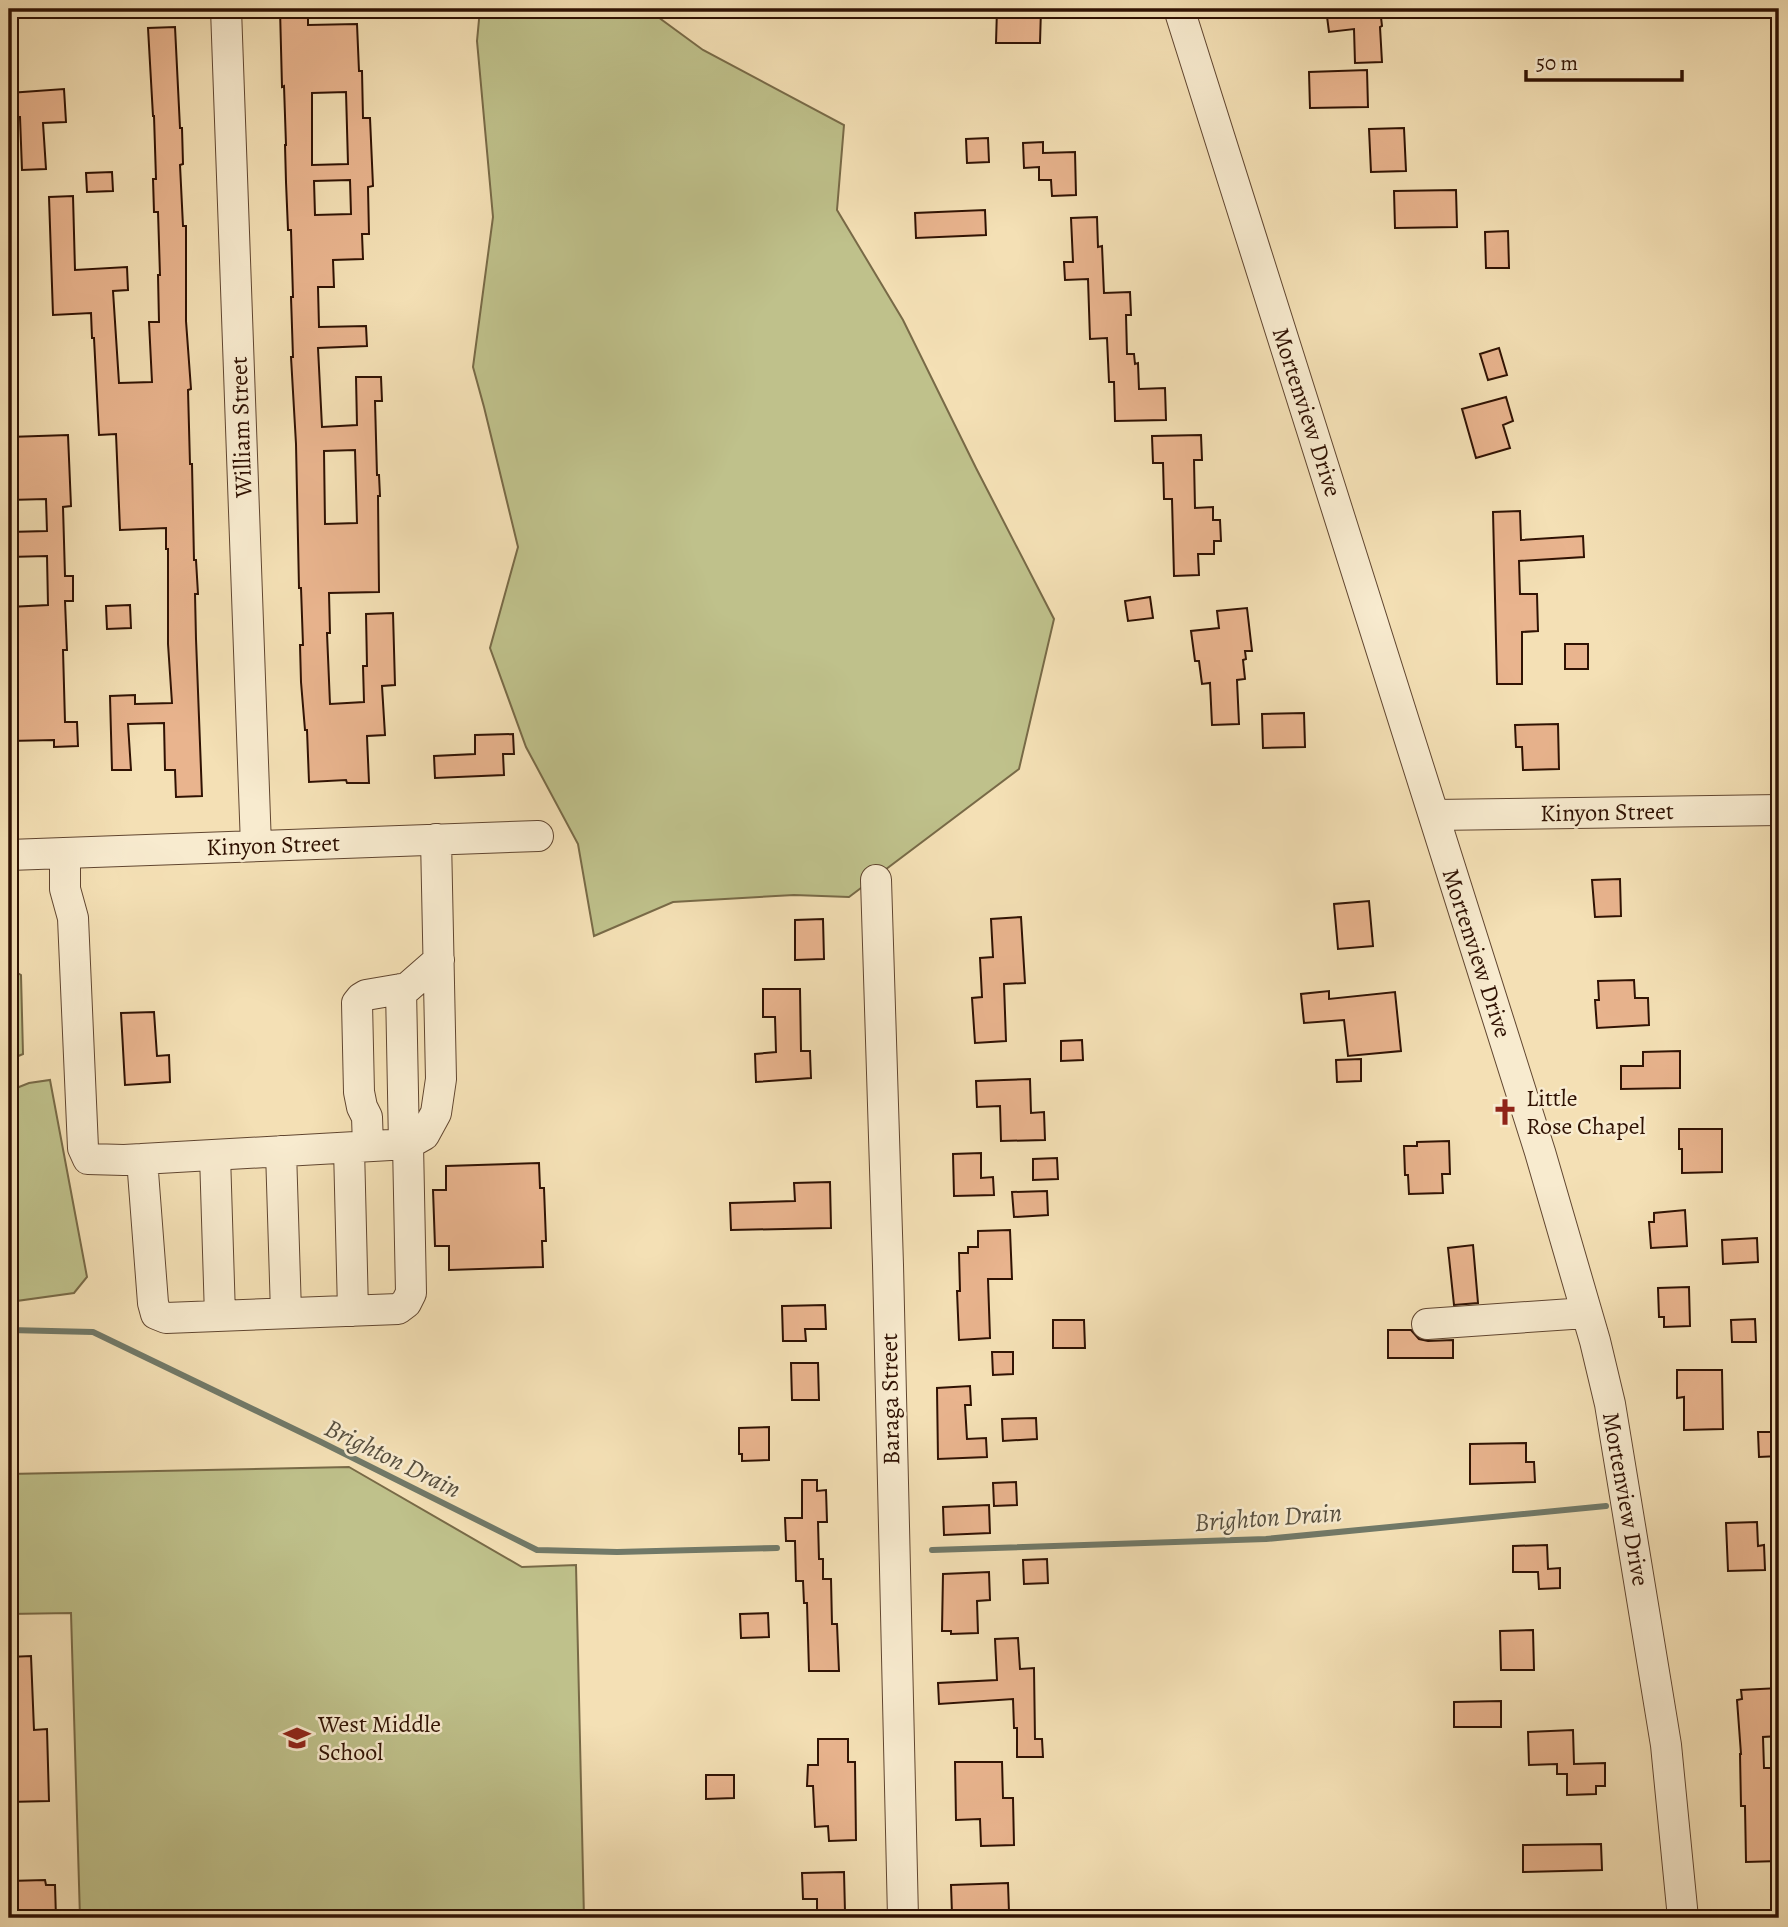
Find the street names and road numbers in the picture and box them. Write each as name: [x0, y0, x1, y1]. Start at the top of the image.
street label: Mortenview Drive: [1265, 323, 1349, 501]
street label: William Street: [223, 356, 259, 499]
street label: Kinyon Street: [1540, 795, 1674, 829]
street label: Kinyon Street: [206, 827, 340, 863]
street label: Mortenview Drive: [1435, 864, 1519, 1042]
street label: Baraga Street: [873, 1332, 907, 1465]
street label: Mortenview Drive: [1595, 1409, 1657, 1589]

